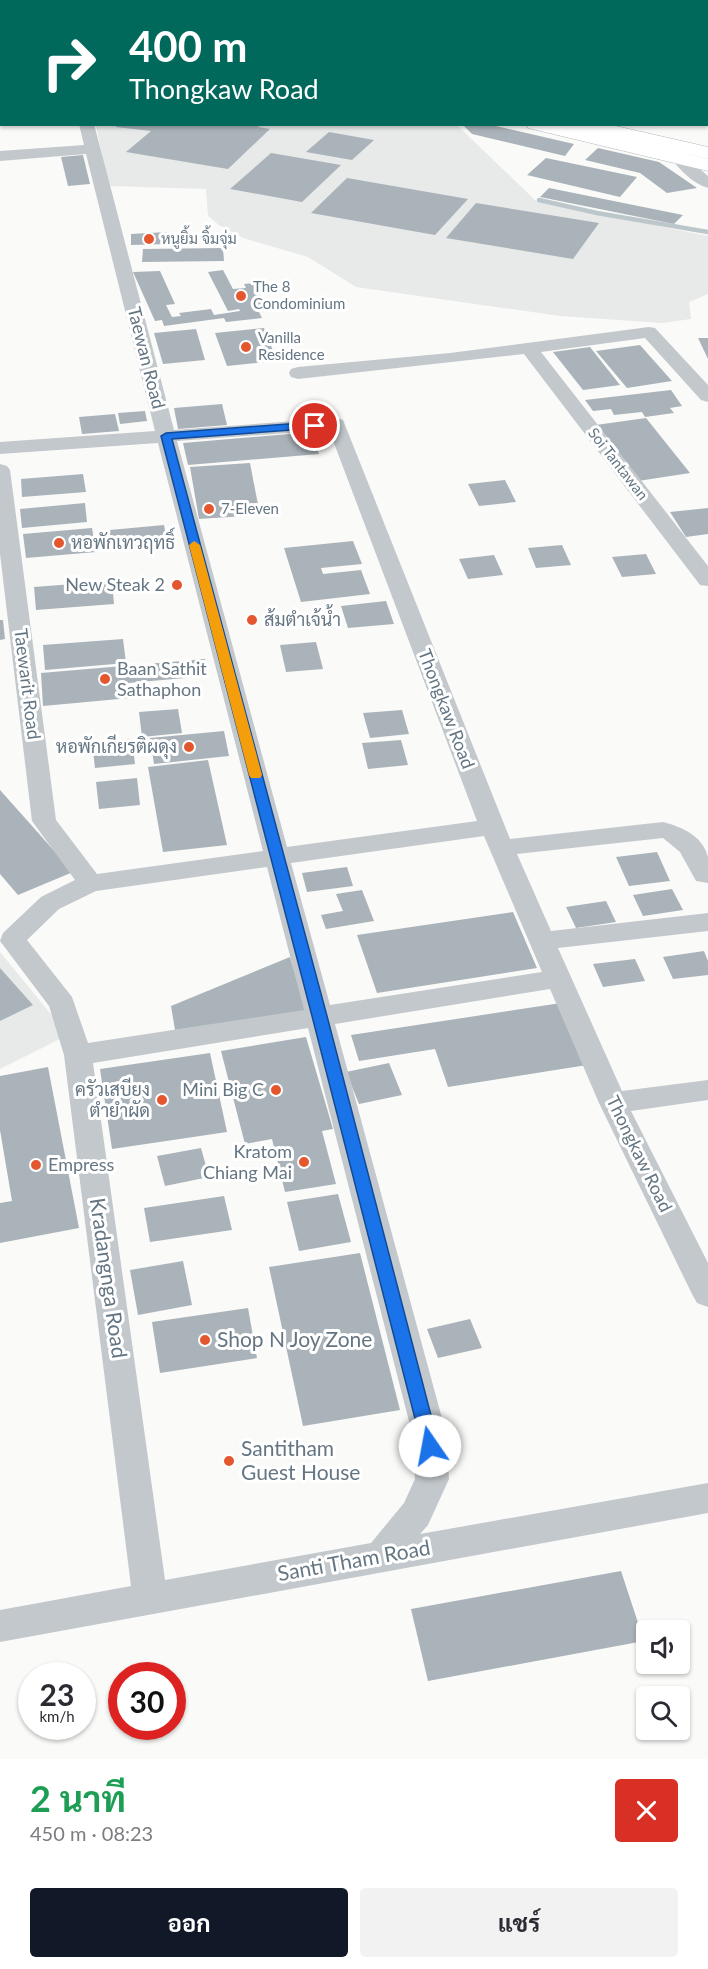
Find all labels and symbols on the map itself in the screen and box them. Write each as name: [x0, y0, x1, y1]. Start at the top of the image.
place label: หนูยิ้ม จิ้มจุ่ม: [161, 225, 237, 250]
marker: หนูยิ้ม จิ้มจุ่ม: [142, 232, 156, 246]
place label: The 8 Condominium: [253, 277, 345, 312]
marker: The 8 Condominium: [234, 289, 248, 303]
street label: Taewan Road: [124, 304, 170, 411]
place label: Vanilla Residence: [258, 328, 325, 363]
marker: Vanilla Residence: [239, 340, 253, 354]
pin: [289, 400, 340, 451]
street label: Soi Tantawan: [585, 424, 653, 503]
place label: 7-Eleven: [221, 499, 279, 517]
marker: 7-Eleven: [202, 502, 216, 516]
place label: หอพักเทวฤทธิ์: [71, 527, 175, 554]
marker: หอพักเทวฤทธิ์: [52, 536, 66, 550]
place label: New Steak 2: [65, 573, 165, 595]
marker: New Steak 2: [170, 578, 184, 592]
place label: ส้มตำเจ้น้ำ: [264, 604, 341, 630]
marker: ส้มตำเจ้น้ำ: [245, 613, 259, 627]
street label: Taewarit Road: [10, 627, 46, 741]
street label: Thongkaw Road: [414, 646, 480, 772]
place label: Baan Sathit Sathaphon: [117, 657, 207, 700]
marker: Baan Sathit Sathaphon: [98, 672, 112, 686]
place label: หอพักเกียรติผดุง: [56, 734, 177, 759]
marker: หอพักเกียรติผดุง: [182, 740, 196, 754]
place label: ครัวเสบียง ตำยำผัด: [75, 1077, 150, 1121]
place label: Mini Big C: [182, 1078, 264, 1100]
marker: Mini Big C: [269, 1083, 283, 1097]
street label: Thongkaw Road: [602, 1092, 678, 1215]
marker: ครัวเสบียง ตำยำผัด: [155, 1093, 169, 1107]
place label: Kratom Chiang Mai: [203, 1140, 292, 1183]
place label: Empress: [48, 1153, 115, 1175]
marker: Kratom Chiang Mai: [297, 1155, 311, 1169]
marker: Empress: [29, 1158, 43, 1172]
street label: Kradangnga Road: [86, 1196, 133, 1360]
place label: Shop N Joy Zone: [217, 1326, 372, 1351]
marker: Shop N Joy Zone: [198, 1333, 212, 1347]
position arrow: [398, 1414, 462, 1478]
place label: Santitham Guest House: [241, 1435, 360, 1484]
marker: Santitham Guest House: [222, 1454, 236, 1468]
street label: Santi Tham Road: [275, 1534, 432, 1585]
speed limit sign: 30: [108, 1662, 186, 1740]

